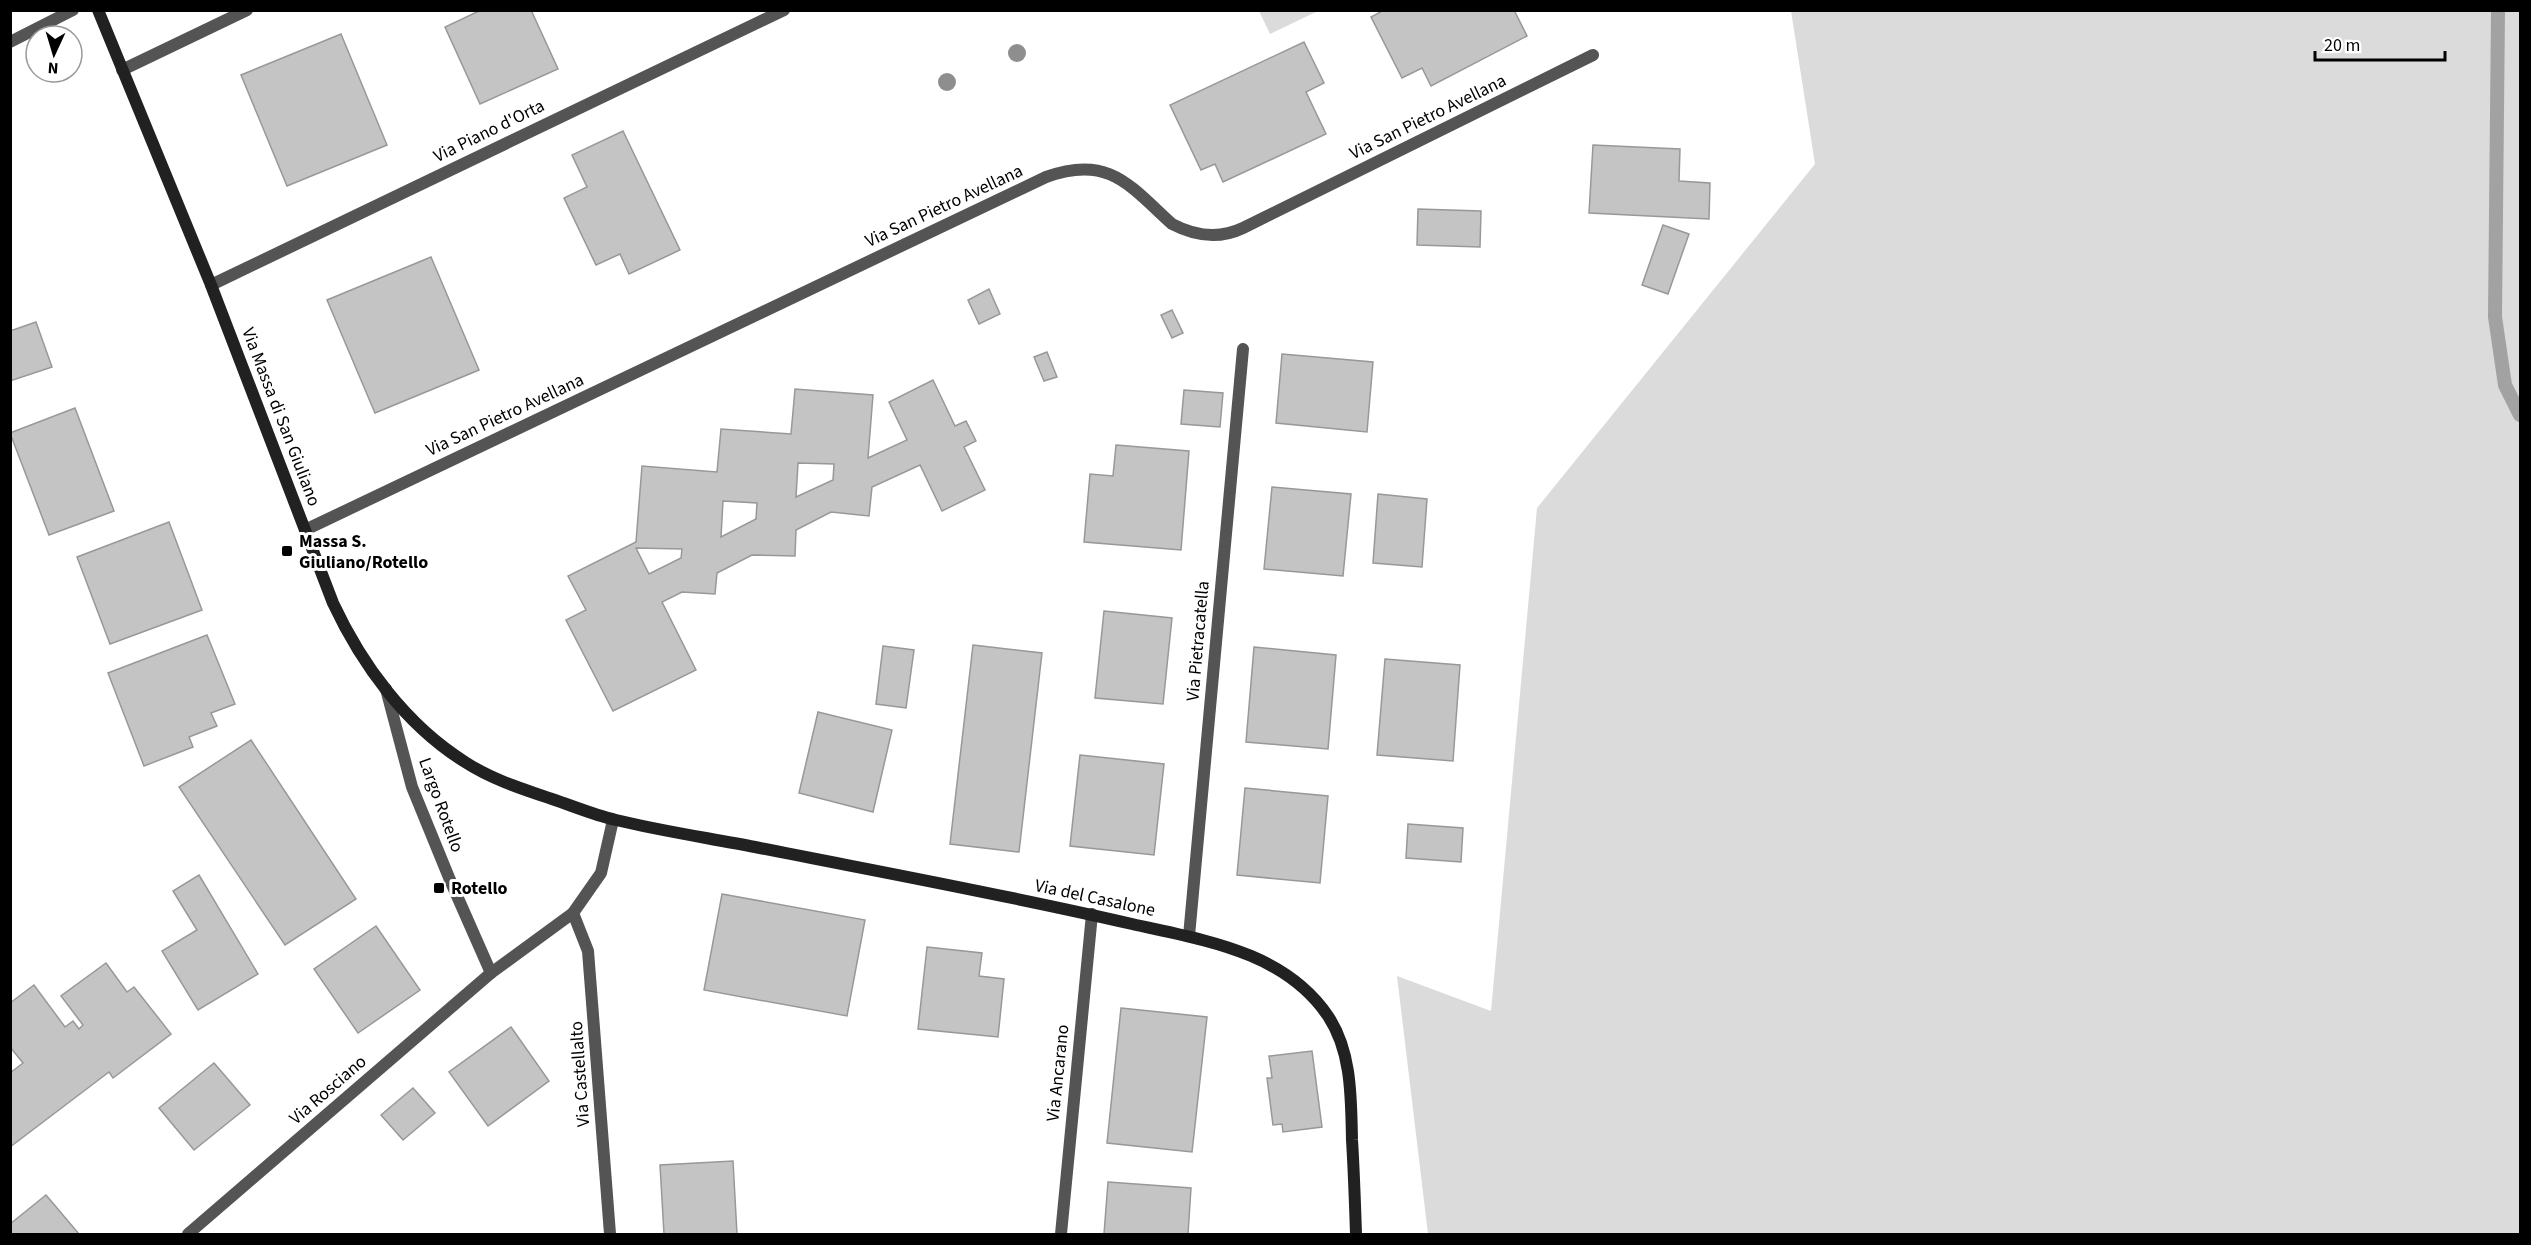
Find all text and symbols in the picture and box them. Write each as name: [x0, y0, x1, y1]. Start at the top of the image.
north arrow: [24, 24, 84, 84]
scale bar: [2315, 24, 2446, 62]
text: 20 m: [2324, 33, 2360, 58]
text: N: [47, 57, 59, 79]
street label: Via San Pietro Avellana: [1345, 68, 1511, 166]
street label: Via Piano d'Orta: [429, 93, 549, 169]
street label: Via San Pietro Avellana: [861, 158, 1027, 254]
street label: Via Massa di San Giuliano: [235, 324, 327, 510]
street label: Via San Pietro Avellana: [422, 367, 588, 463]
place label: Massa S. Giuliano/Rotello: [299, 529, 428, 575]
marker: Massa S. Giuliano/Rotello: [280, 544, 294, 558]
street label: Via Pietracatella: [1180, 580, 1216, 702]
street label: Largo Rotello: [412, 754, 470, 856]
street label: Via del Casalone: [1032, 873, 1158, 923]
place label: Rotello: [451, 876, 508, 901]
marker: Rotello: [432, 881, 446, 895]
street label: Via Castellalto: [564, 1020, 596, 1128]
street label: Via Ancarano: [1040, 1023, 1076, 1123]
street label: Via Rosciano: [284, 1049, 372, 1131]

